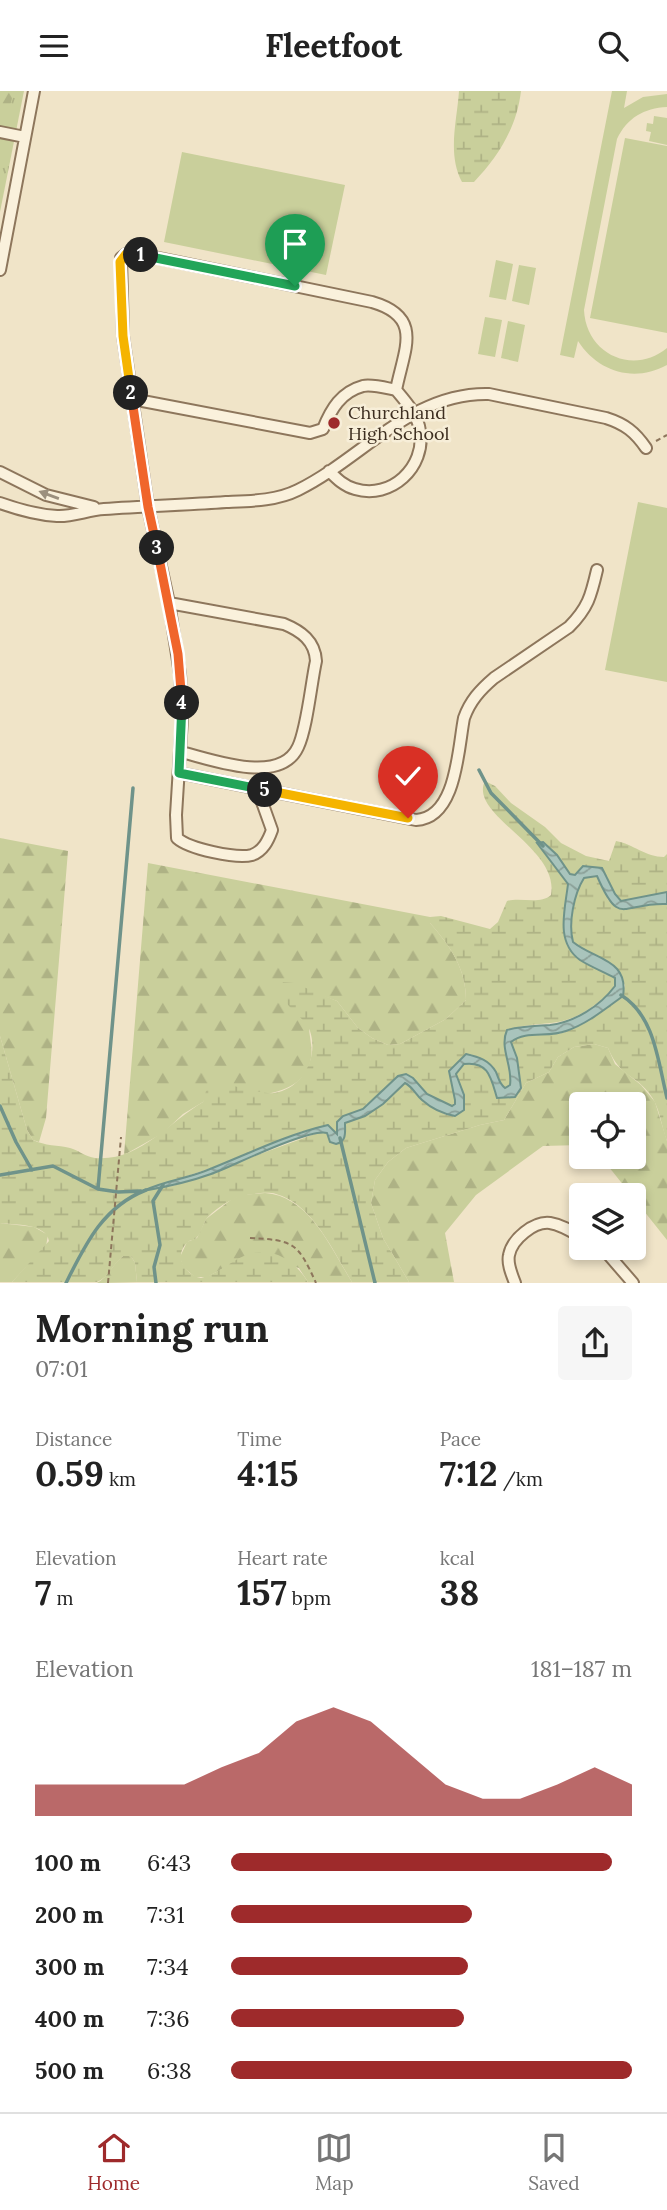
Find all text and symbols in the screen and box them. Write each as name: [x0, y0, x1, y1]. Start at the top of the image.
text: Fleetfoot: [265, 25, 402, 66]
icon: menu: [35, 27, 73, 65]
icon: search: [594, 27, 632, 65]
pin: [265, 214, 325, 286]
icon: arrive: [276, 225, 314, 263]
pin: 1: [124, 237, 158, 273]
text: 1: [137, 242, 144, 266]
pin: 2: [114, 375, 148, 411]
text: 2: [125, 380, 136, 404]
place label: Churchland High School: [348, 401, 449, 445]
marker: Churchland High School: [326, 415, 342, 431]
one-way arrow: [38, 489, 59, 500]
pin: 3: [140, 531, 174, 566]
text: 3: [151, 535, 162, 559]
pin: 4: [164, 685, 200, 721]
text: 4: [176, 690, 187, 714]
pin: [378, 746, 438, 818]
icon: check: [389, 757, 427, 795]
pin: 5: [247, 773, 282, 807]
text: 5: [259, 777, 270, 801]
map controls: [569, 1092, 646, 1260]
button: locate: [569, 1092, 646, 1169]
button: layers: [569, 1183, 646, 1260]
text: Morning run: [35, 1304, 269, 1352]
button: share: [558, 1306, 632, 1380]
text: 07:01: [35, 1354, 88, 1383]
text: Distance: [35, 1427, 112, 1451]
text: Time: [237, 1427, 282, 1451]
text: Pace: [440, 1427, 481, 1451]
text: 0.59: [35, 1451, 104, 1496]
text: 4:15: [237, 1451, 298, 1496]
text: 7:12: [440, 1451, 498, 1496]
text: km: [104, 1467, 136, 1491]
text: /km: [498, 1467, 543, 1491]
text: Elevation: [35, 1546, 117, 1570]
text: Heart rate: [237, 1546, 328, 1570]
text: kcal: [440, 1546, 475, 1570]
text: 7: [35, 1570, 51, 1615]
text: 157: [237, 1570, 287, 1615]
text: 38: [440, 1570, 479, 1615]
text: m: [51, 1586, 73, 1610]
text: bpm: [287, 1586, 331, 1610]
text: Elevation: [35, 1654, 134, 1683]
text: 181–187 m: [531, 1654, 632, 1683]
text: 100 m: [35, 1848, 101, 1877]
text: 6:43: [147, 1848, 191, 1877]
text: 200 m: [35, 1900, 104, 1929]
text: 7:31: [147, 1900, 185, 1929]
text: 300 m: [35, 1952, 104, 1981]
text: 7:34: [147, 1952, 189, 1981]
text: 400 m: [35, 2004, 104, 2033]
text: 7:36: [147, 2004, 189, 2033]
text: 500 m: [35, 2056, 104, 2085]
text: 6:38: [147, 2056, 192, 2085]
tab: Home: [87, 2129, 140, 2195]
tab: Map: [315, 2129, 353, 2195]
tab: Saved: [528, 2129, 580, 2195]

